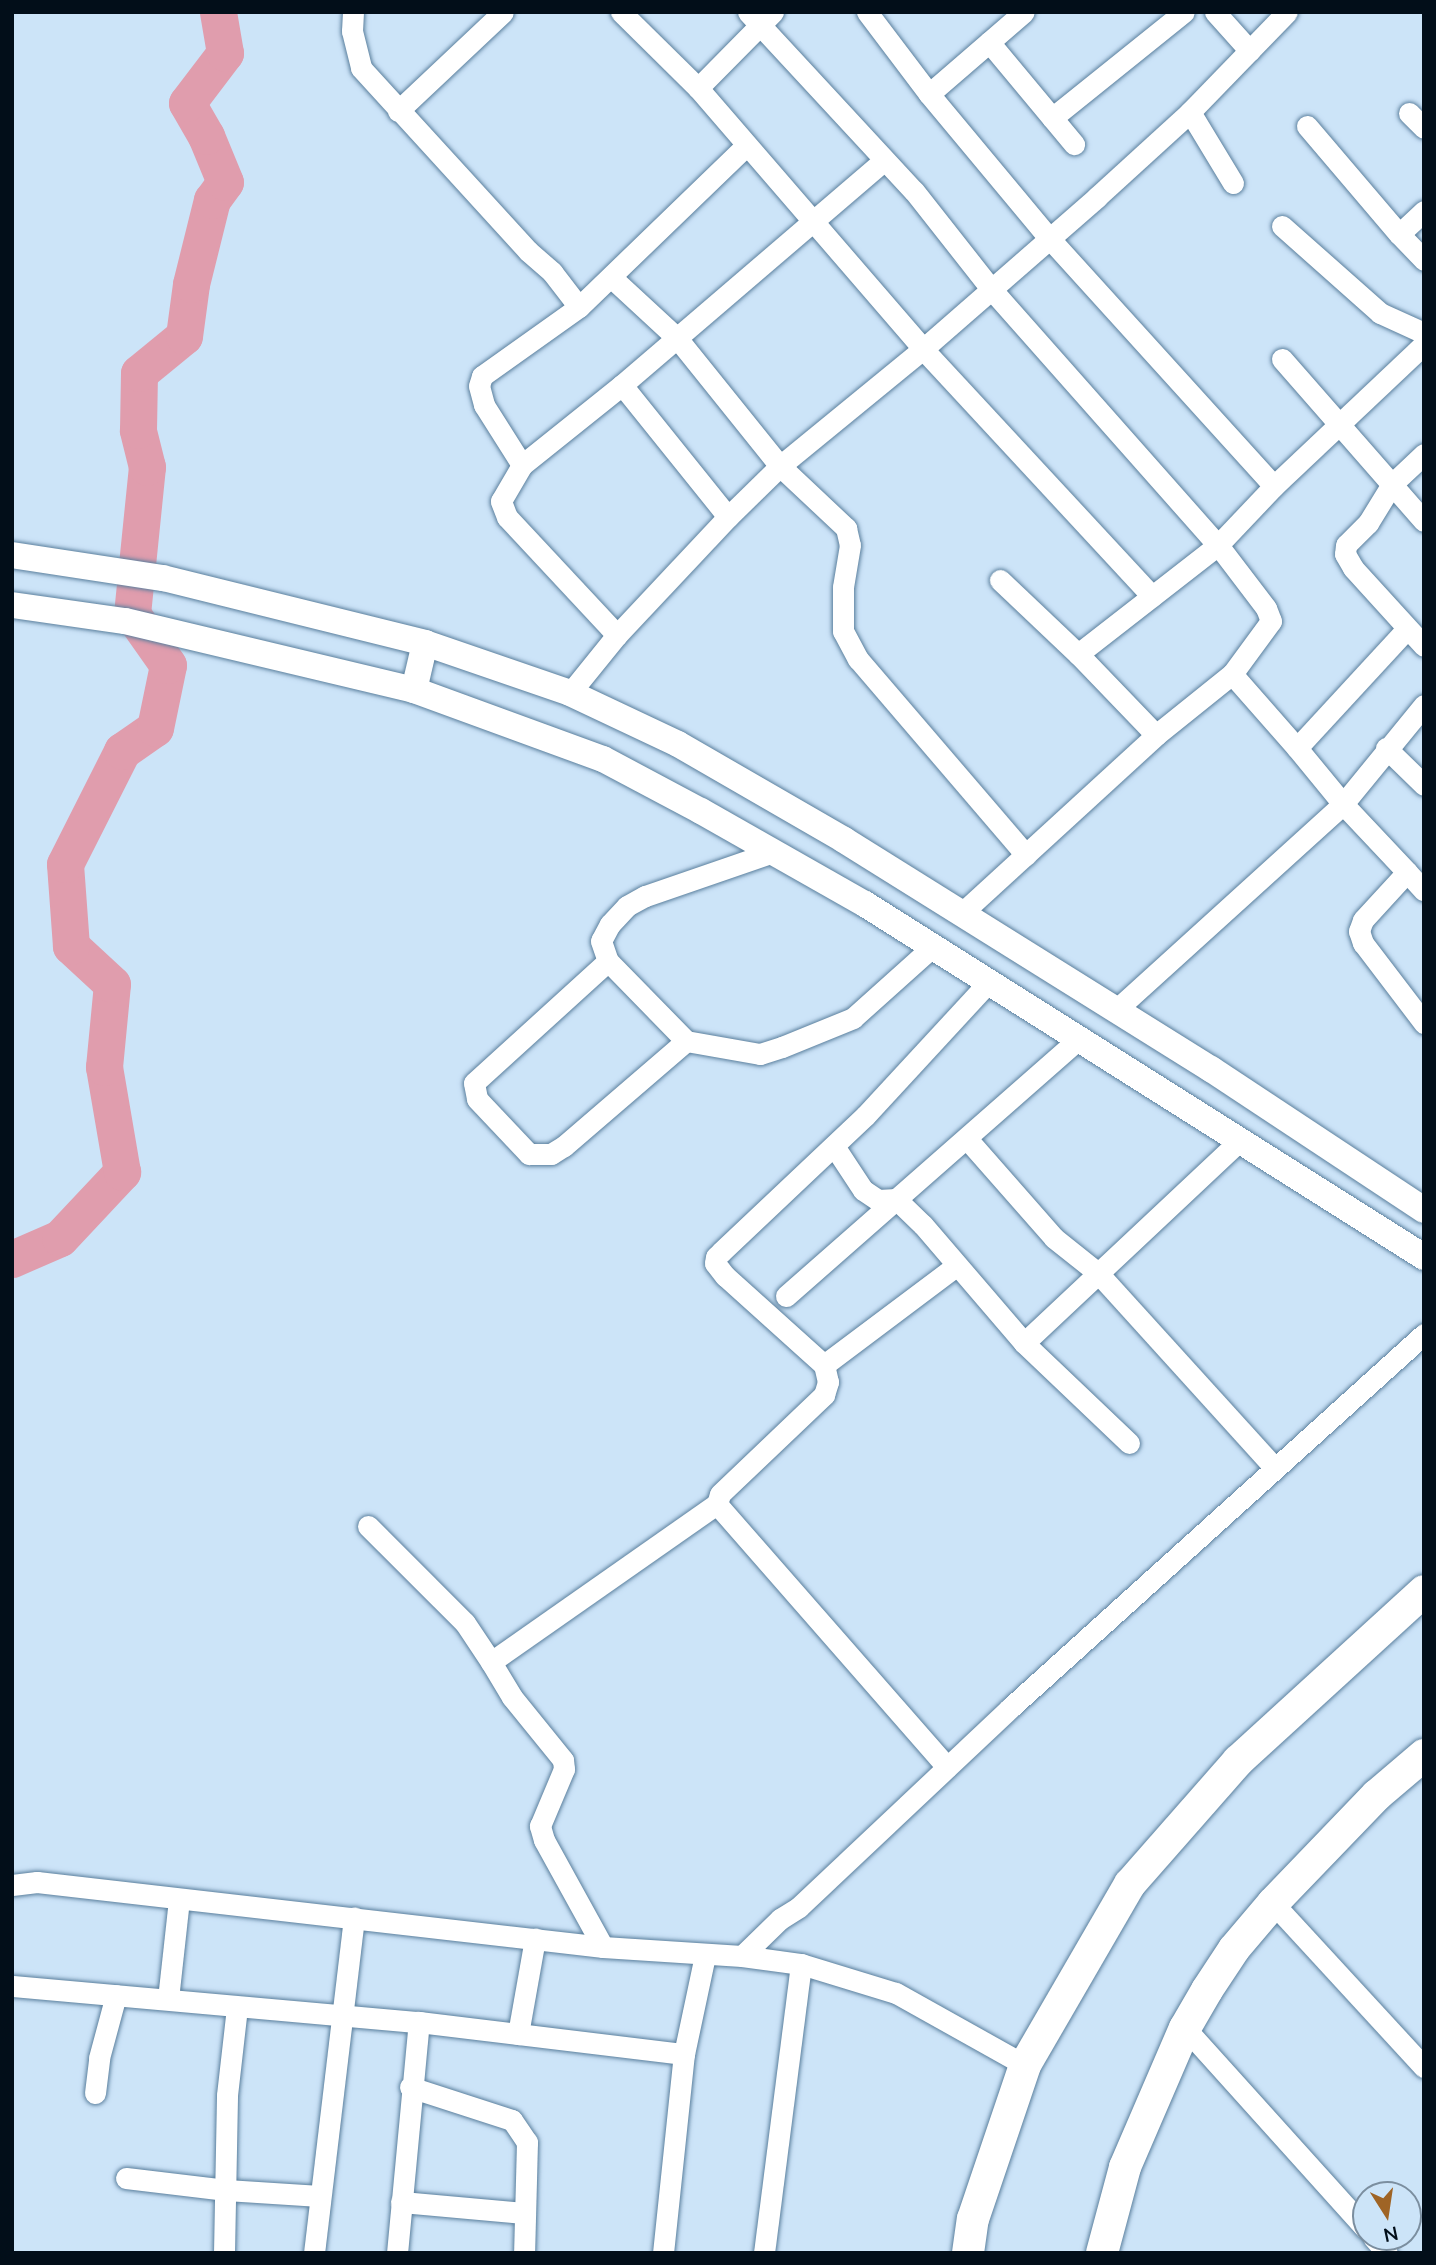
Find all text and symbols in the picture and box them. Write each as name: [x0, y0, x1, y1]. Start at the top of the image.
north arrow: [1352, 2181, 1422, 2251]
text: N: [1381, 2221, 1400, 2248]

